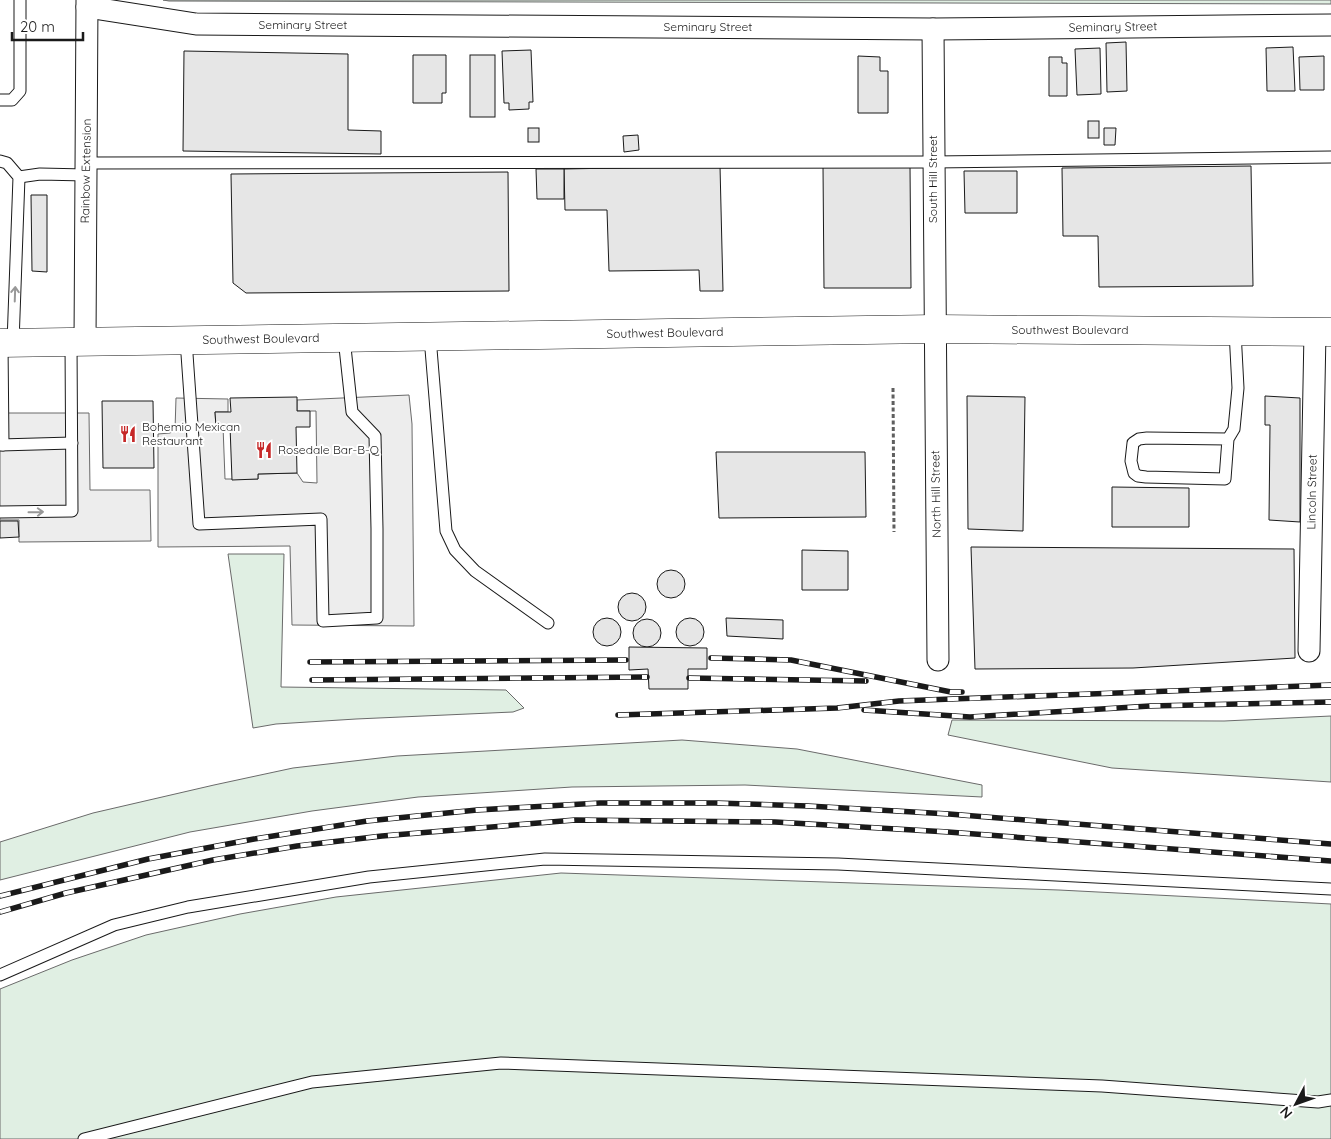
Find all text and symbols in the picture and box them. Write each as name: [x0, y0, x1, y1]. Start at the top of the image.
scale bar: [12, 10, 84, 42]
text: 20 m: [20, 17, 55, 36]
street label: Seminary Street: [259, 17, 347, 32]
street label: Seminary Street: [1068, 18, 1157, 35]
street label: Seminary Street: [664, 19, 752, 34]
street label: Rainbow Extension: [77, 118, 94, 224]
street label: South Hill Street: [925, 135, 940, 223]
one-way arrow: [10, 286, 20, 302]
street label: Southwest Boulevard: [1012, 322, 1128, 337]
street label: Southwest Boulevard: [606, 324, 724, 341]
street label: Southwest Boulevard: [202, 330, 320, 347]
place label: Bohemio Mexican Restaurant: [142, 419, 240, 448]
restaurant icon: Bohemio Mexican Restaurant: [118, 424, 138, 444]
restaurant icon: Rosedale Bar-B-Q: [254, 440, 274, 460]
place label: Rosedale Bar-B-Q: [278, 442, 380, 457]
street label: North Hill Street: [927, 450, 944, 538]
street label: Lincoln Street: [1303, 454, 1320, 530]
one-way arrow: [28, 507, 44, 517]
north arrow: [1271, 1079, 1321, 1129]
text: N: [1276, 1103, 1296, 1122]

